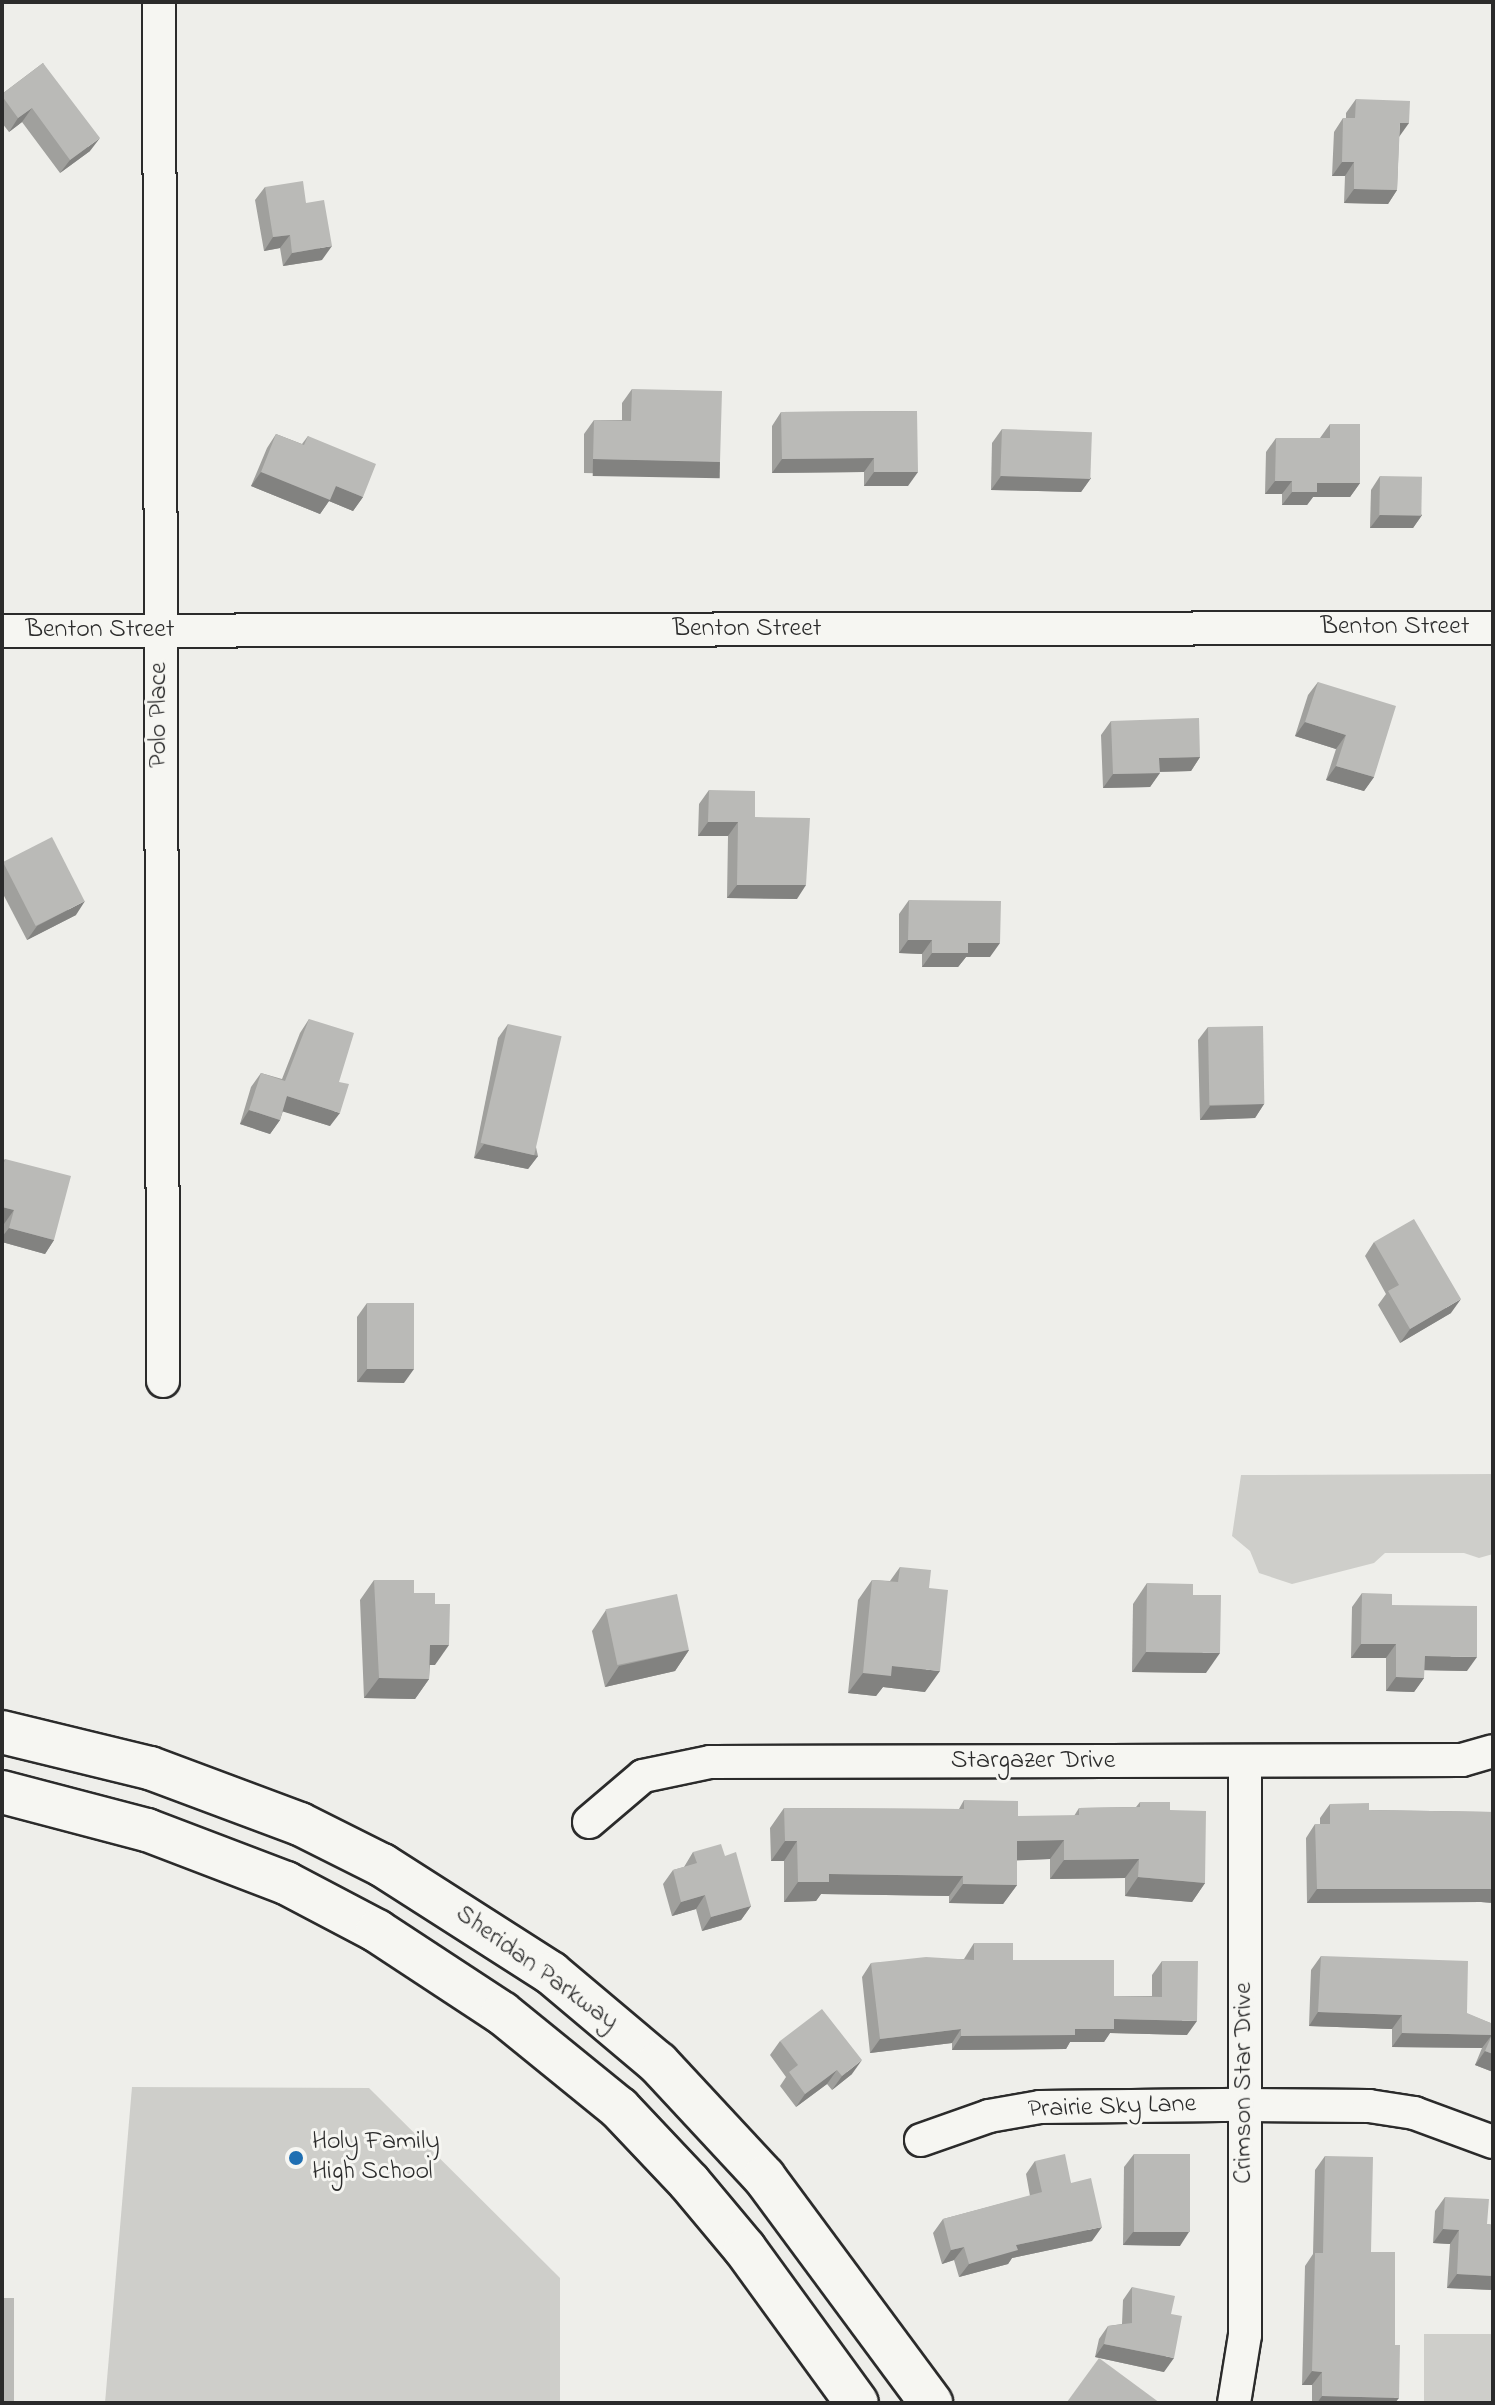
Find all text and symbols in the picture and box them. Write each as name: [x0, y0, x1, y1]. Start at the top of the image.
street label: Benton Street: [1320, 612, 1470, 644]
street label: Benton Street: [672, 614, 822, 646]
street label: Benton Street: [25, 615, 175, 647]
street label: Polo Place: [144, 662, 176, 768]
street label: Stargazer Drive: [951, 1746, 1115, 1778]
street label: Sheridan Parkway: [448, 1899, 624, 2039]
street label: Crimson Star Drive: [1229, 1982, 1261, 2184]
street label: Prairie Sky Lane: [1027, 2089, 1197, 2127]
place label: Holy Family High School: [312, 2127, 440, 2188]
marker: Holy Family High School: [287, 2149, 305, 2167]

